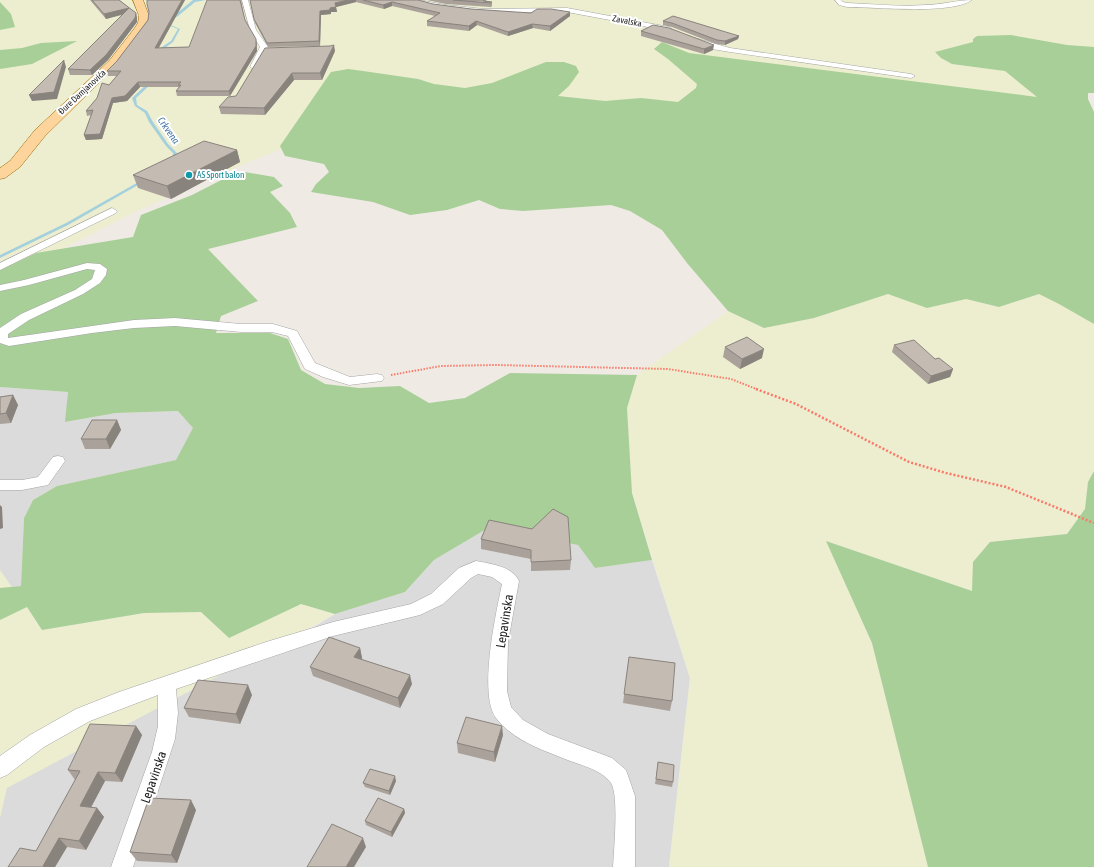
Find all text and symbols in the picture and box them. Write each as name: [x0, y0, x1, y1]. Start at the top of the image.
street label: Zavalska: [611, 13, 643, 29]
street label: Đure Damjanovića: [56, 67, 108, 117]
water label: Crkvena: [156, 115, 182, 146]
marker: AS Sport balon: [184, 170, 194, 180]
place label: AS Sport balon: [197, 170, 244, 180]
street label: Lepavinska: [493, 593, 516, 649]
street label: Lepavinska: [138, 749, 169, 805]

